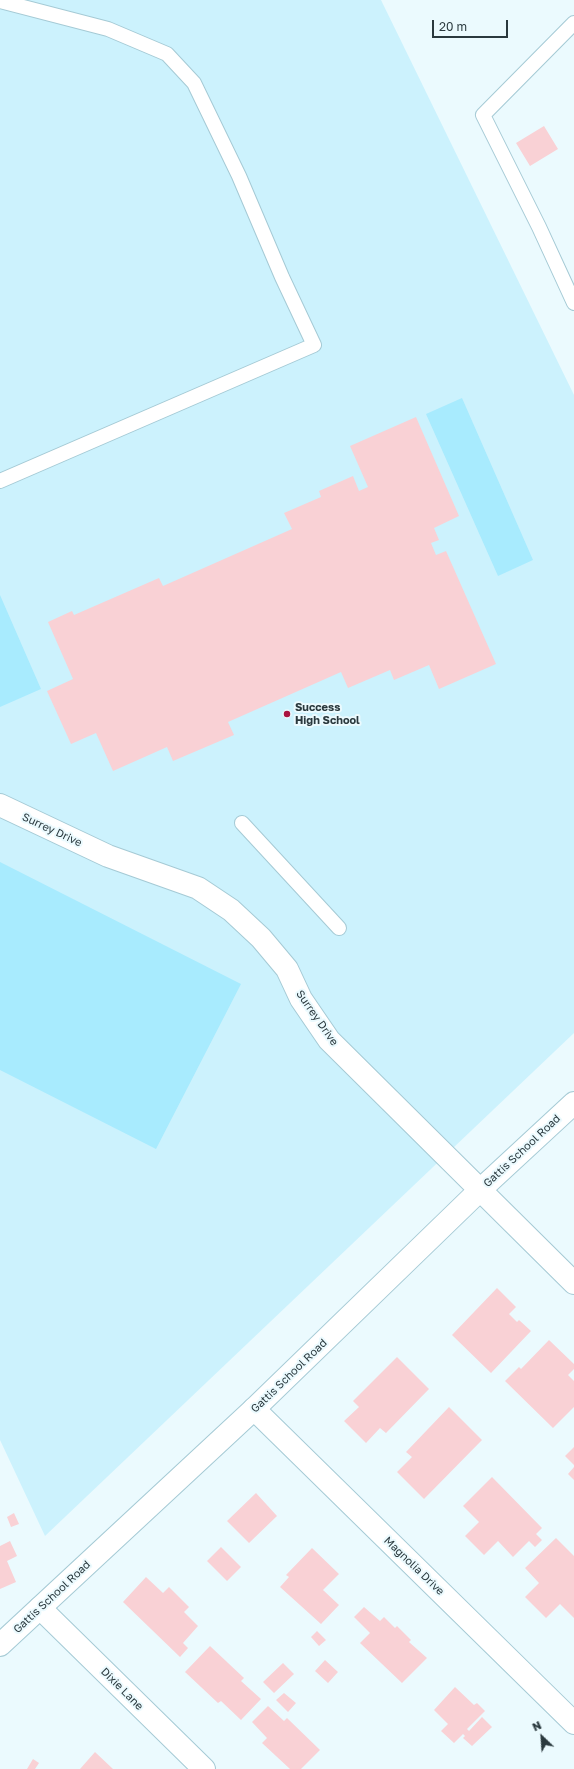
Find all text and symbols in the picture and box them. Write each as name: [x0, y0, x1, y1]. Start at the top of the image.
scale bar: [434, 12, 510, 38]
text: 20 m: [439, 19, 467, 34]
place label: Success High School: [295, 701, 360, 727]
marker: Success High School: [282, 709, 292, 719]
street label: Surrey Drive: [20, 810, 84, 850]
street label: Surrey Drive: [293, 988, 341, 1048]
street label: Gattis School Road: [481, 1112, 563, 1190]
street label: Gattis School Road: [248, 1336, 330, 1416]
street label: Magnolia Drive: [381, 1534, 447, 1598]
street label: Gattis School Road: [11, 1558, 93, 1636]
street label: Dixie Lane: [98, 1665, 146, 1713]
north arrow: [522, 1717, 562, 1757]
text: N: [530, 1718, 543, 1733]

